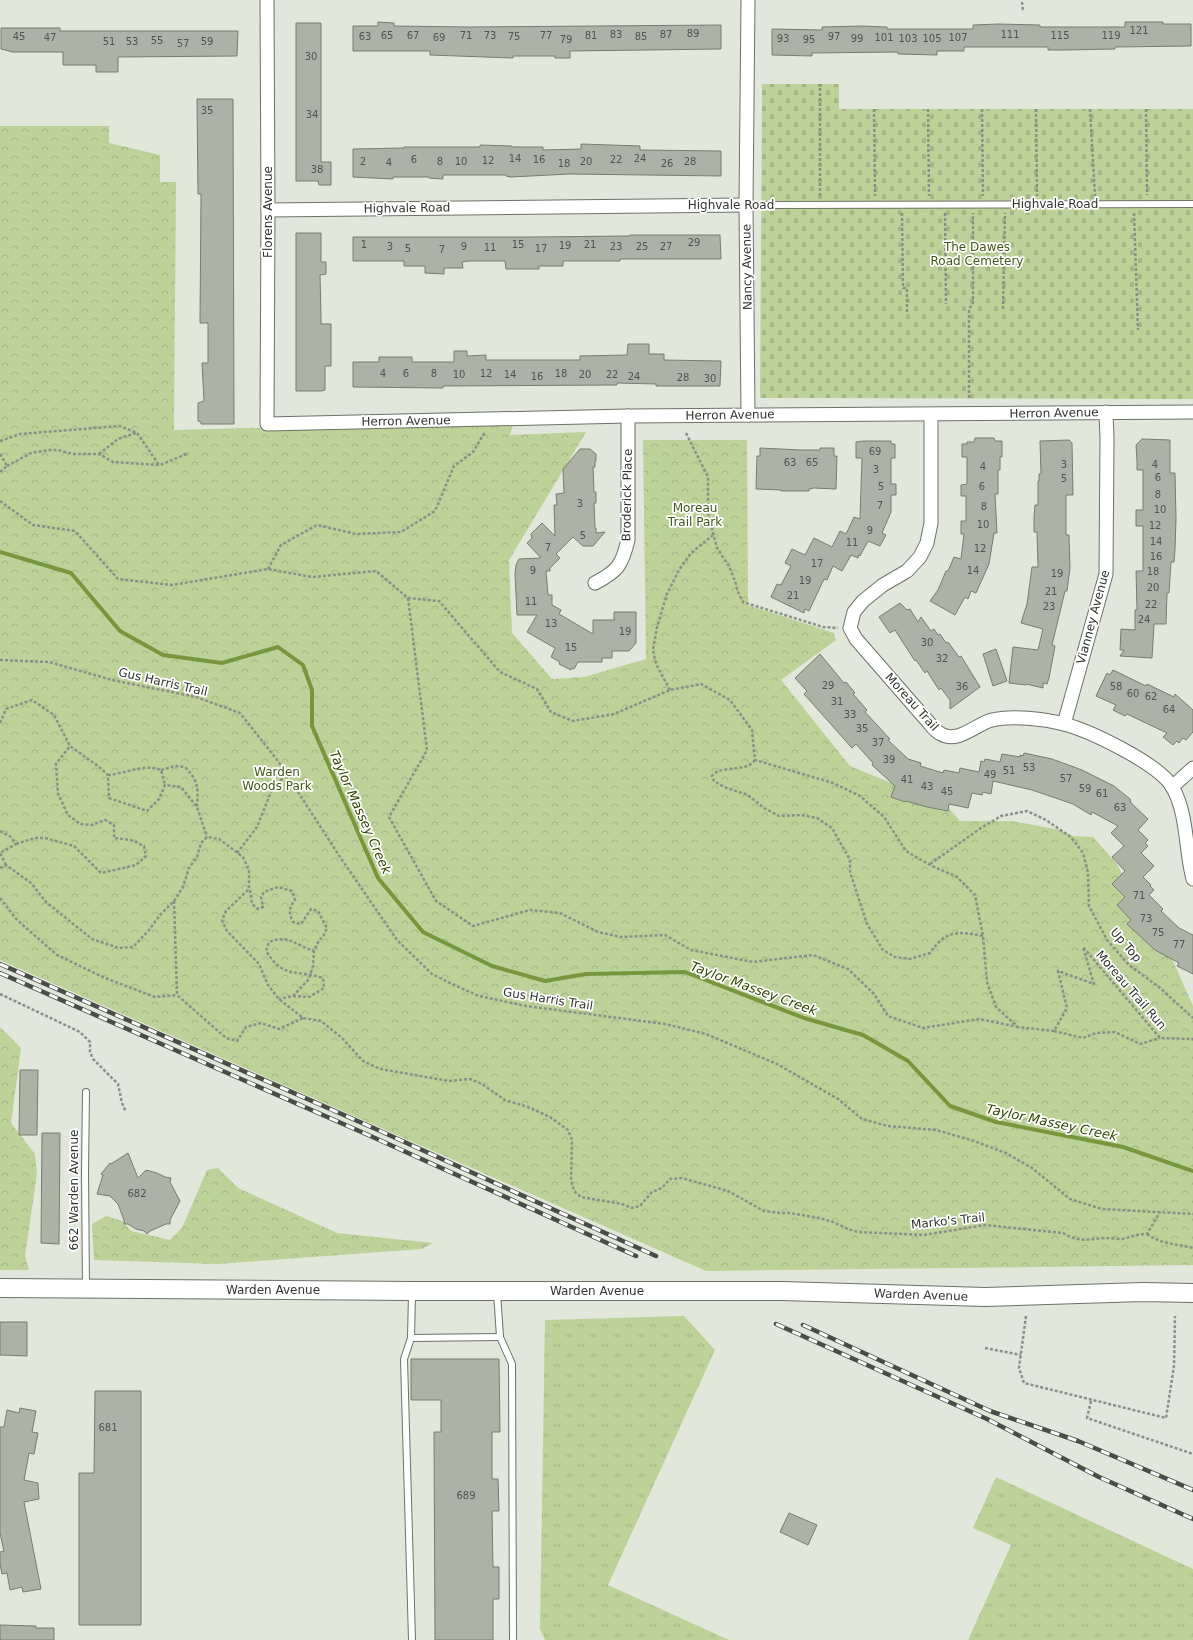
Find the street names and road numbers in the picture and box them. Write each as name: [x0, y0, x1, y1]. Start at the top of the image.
street label: Florens Avenue: [261, 166, 275, 258]
street label: Highvale Road: [1012, 197, 1098, 211]
street label: Highvale Road: [688, 198, 774, 212]
street label: Highvale Road: [364, 200, 450, 216]
street label: Nancy Avenue: [739, 224, 755, 310]
street label: Herron Avenue: [1009, 405, 1099, 421]
street label: Herron Avenue: [685, 407, 775, 423]
street label: Herron Avenue: [361, 413, 451, 429]
street label: Broderick Place: [619, 448, 635, 542]
street label: Vianney Avenue: [1074, 568, 1112, 666]
street label: Gus Harris Trail: [117, 665, 209, 699]
street label: Moreau Trail: [882, 670, 942, 734]
street label: Up Top: [1107, 925, 1145, 965]
street label: Moreau Trail Run: [1093, 948, 1169, 1032]
street label: Gus Harris Trail: [502, 985, 594, 1013]
street label: 662 Warden Avenue: [67, 1130, 81, 1250]
street label: Marko's Trail: [910, 1210, 986, 1232]
street label: Warden Avenue: [226, 1283, 320, 1297]
street label: Warden Avenue: [550, 1284, 644, 1298]
street label: Warden Avenue: [874, 1286, 968, 1304]

